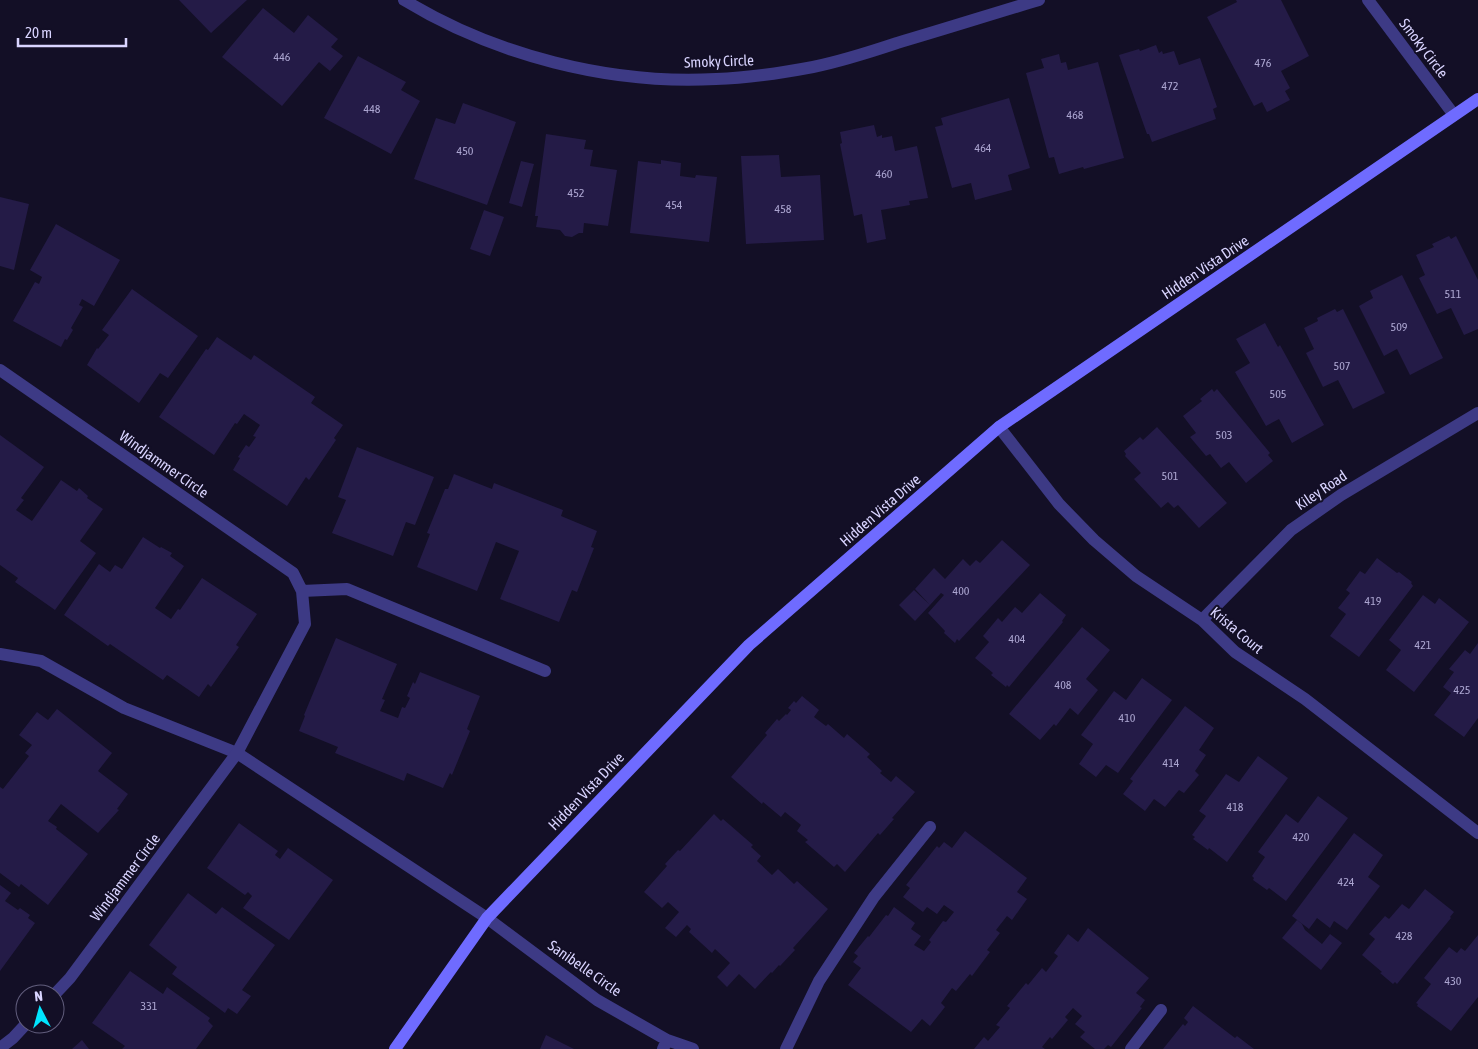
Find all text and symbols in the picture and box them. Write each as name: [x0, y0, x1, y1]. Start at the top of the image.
scale bar: [18, 15, 125, 47]
street label: Smoky Circle: [1396, 15, 1452, 81]
text: 20 m: [25, 24, 52, 41]
house number: 446: [274, 50, 291, 64]
street label: Smoky Circle: [684, 51, 754, 71]
house number: 476: [1255, 56, 1272, 70]
house number: 472: [1162, 79, 1178, 93]
house number: 448: [364, 102, 381, 116]
house number: 468: [1067, 108, 1084, 122]
house number: 464: [975, 141, 992, 155]
house number: 450: [457, 144, 474, 158]
house number: 460: [876, 167, 893, 181]
house number: 452: [568, 186, 584, 200]
house number: 454: [666, 198, 683, 212]
house number: 458: [775, 202, 792, 216]
street label: Hidden Vista Drive: [1158, 232, 1252, 302]
house number: 511: [1445, 287, 1462, 301]
house number: 509: [1391, 320, 1408, 334]
house number: 507: [1334, 359, 1351, 373]
house number: 505: [1270, 387, 1286, 401]
street label: Windjammer Circle: [116, 427, 212, 501]
house number: 503: [1216, 428, 1232, 442]
street label: Kiley Road: [1292, 467, 1350, 513]
house number: 501: [1162, 469, 1179, 483]
street label: Hidden Vista Drive: [836, 470, 924, 550]
house number: 400: [953, 584, 970, 598]
house number: 419: [1365, 594, 1382, 608]
street label: Krista Court: [1207, 603, 1267, 657]
house number: 404: [1009, 632, 1026, 646]
house number: 421: [1415, 638, 1432, 652]
house number: 408: [1055, 678, 1072, 692]
house number: 425: [1454, 683, 1470, 697]
house number: 410: [1119, 711, 1136, 725]
street label: Hidden Vista Drive: [545, 749, 627, 833]
house number: 414: [1163, 756, 1180, 770]
house number: 418: [1227, 800, 1244, 814]
street label: Windjammer Circle: [87, 830, 163, 924]
house number: 420: [1293, 830, 1310, 844]
house number: 424: [1338, 875, 1355, 889]
house number: 428: [1396, 929, 1413, 943]
street label: Sanibelle Circle: [545, 937, 625, 1000]
house number: 430: [1445, 974, 1462, 988]
north arrow: [15, 984, 65, 1034]
text: N: [34, 988, 44, 1004]
house number: 331: [141, 999, 158, 1013]

